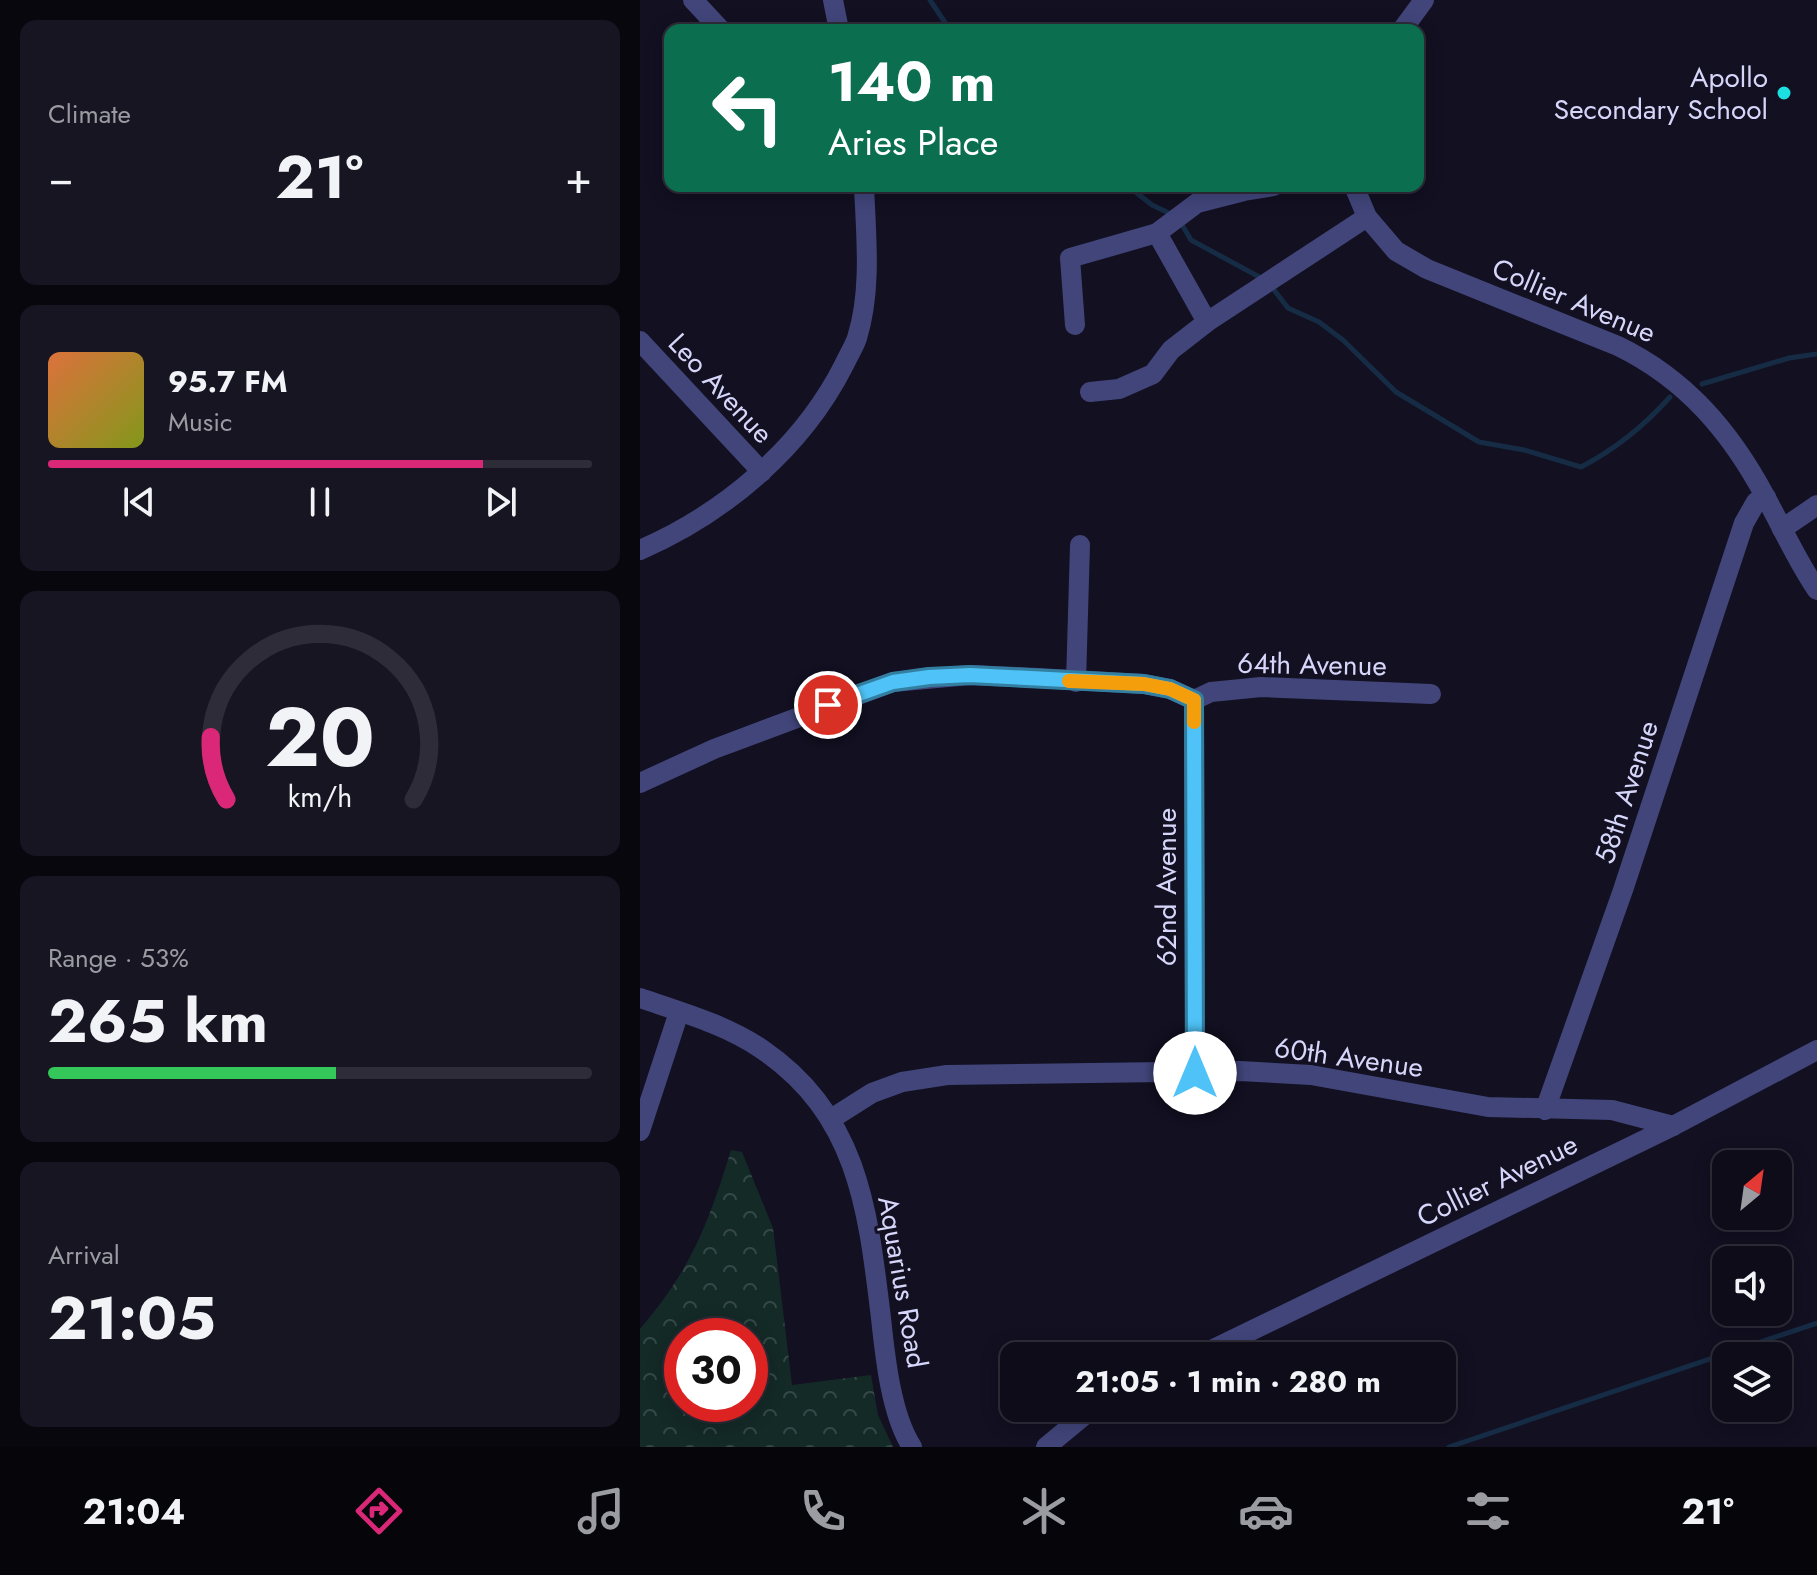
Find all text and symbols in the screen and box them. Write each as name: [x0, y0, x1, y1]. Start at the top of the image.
text: 140 m: [828, 41, 995, 122]
icon: left: [696, 56, 800, 160]
place label: Apollo Secondary School: [1554, 57, 1768, 130]
marker: Apollo Secondary School: [1775, 84, 1793, 102]
text: Climate: [48, 95, 131, 133]
text: Aries Place: [828, 116, 998, 168]
text: 21°: [276, 134, 363, 221]
text: −: [48, 146, 74, 210]
text: +: [565, 146, 592, 210]
street label: Collier Avenue: [1486, 248, 1662, 353]
street label: Leo Avenue: [659, 324, 783, 453]
text: 95.7 FM: [168, 360, 288, 403]
text: Music: [168, 403, 232, 441]
icon: previous: [117, 480, 161, 524]
icon: pause: [298, 480, 342, 524]
icon: next: [479, 480, 523, 524]
street label: 64th Avenue: [1237, 643, 1387, 686]
pin: [794, 671, 862, 739]
text: 20: [265, 676, 375, 796]
icon: arrive: [806, 683, 850, 727]
street label: 58th Avenue: [1584, 715, 1669, 869]
text: km/h: [288, 776, 352, 818]
street label: 62nd Avenue: [1146, 808, 1187, 966]
text: Range · 53%: [48, 939, 189, 977]
text: 265 km: [48, 978, 268, 1065]
street label: 60th Avenue: [1272, 1027, 1426, 1088]
position arrow: [1153, 1031, 1237, 1115]
street label: Collier Avenue: [1410, 1124, 1585, 1237]
north arrow: [1712, 1150, 1792, 1230]
map controls: [1712, 1150, 1792, 1422]
street label: Aquarius Road: [867, 1193, 938, 1371]
text: Arrival: [48, 1236, 120, 1274]
button: sound: [1712, 1246, 1792, 1326]
text: 21:05: [48, 1275, 216, 1362]
speed limit sign: 30: [664, 1318, 768, 1422]
button: layers: [1712, 1342, 1792, 1422]
text: 21:05 · 1 min · 280 m: [1075, 1360, 1381, 1403]
icon: directions: [351, 1483, 407, 1539]
icon: music: [573, 1483, 629, 1539]
icon: phone: [795, 1483, 851, 1539]
icon: climate: [1016, 1483, 1072, 1539]
icon: car: [1238, 1483, 1294, 1539]
icon: filters: [1460, 1483, 1516, 1539]
text: 21:04: [83, 1485, 185, 1537]
text: 21°: [1681, 1485, 1734, 1537]

